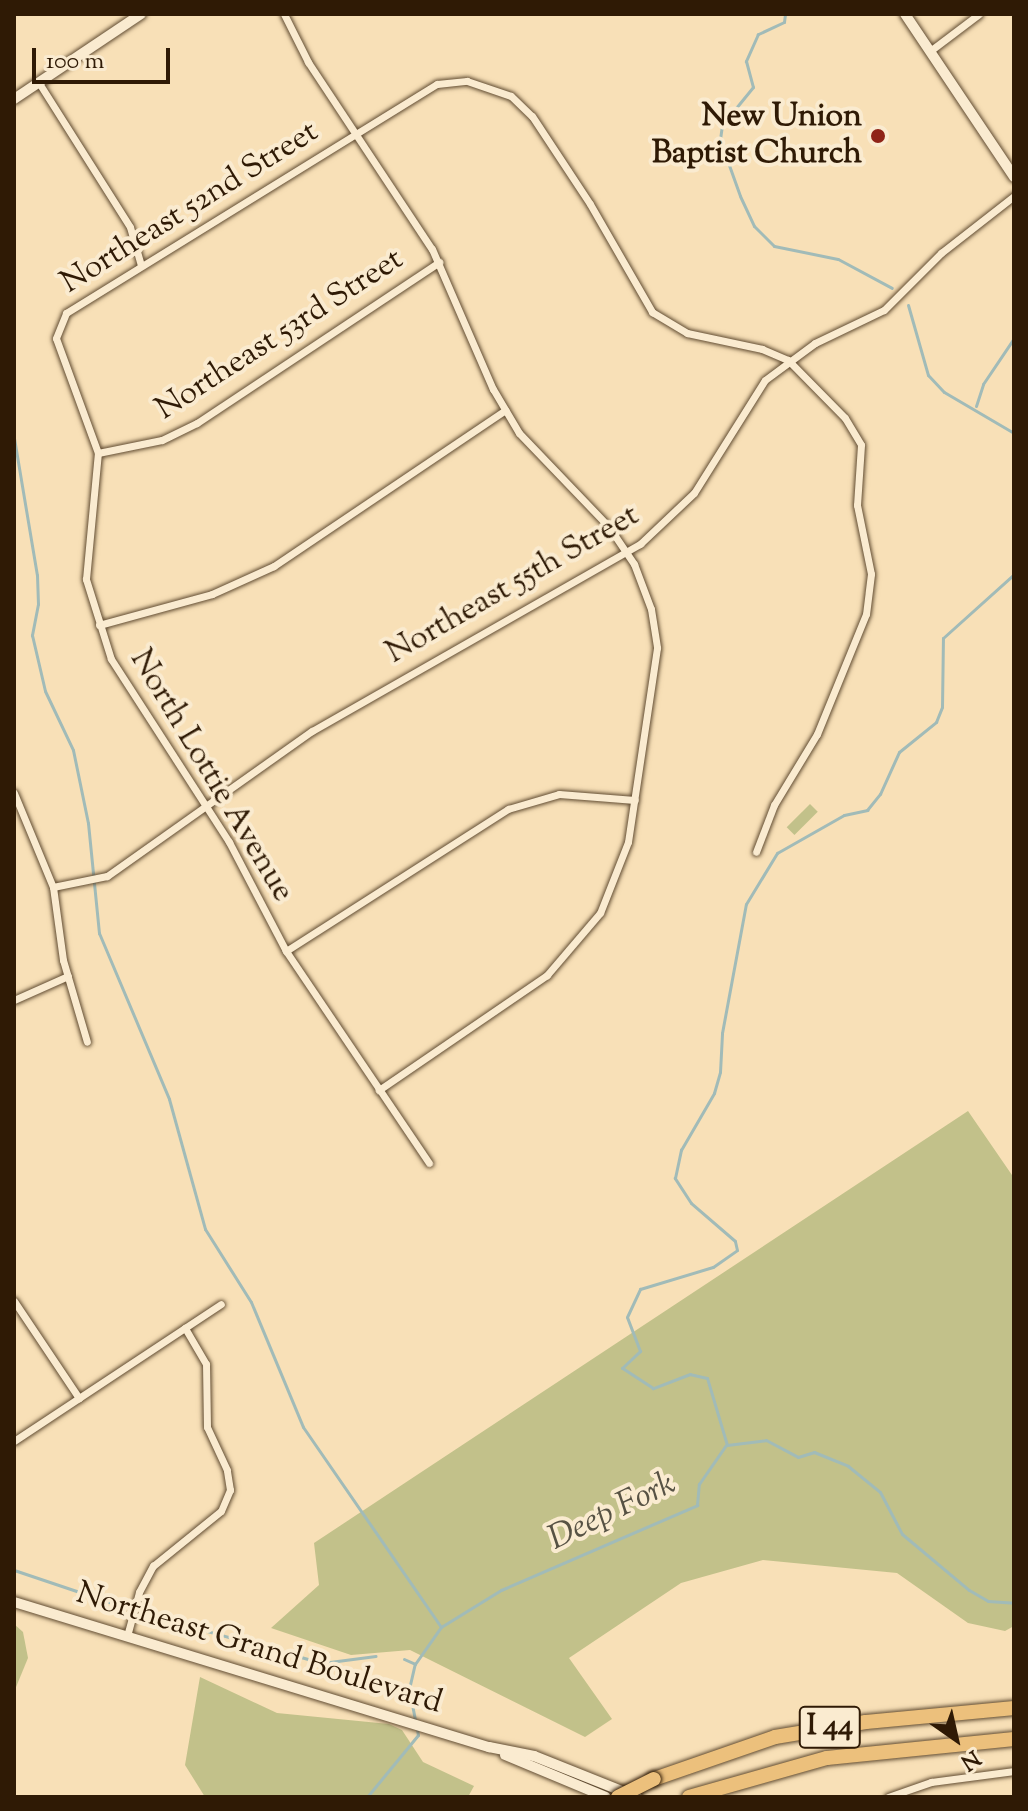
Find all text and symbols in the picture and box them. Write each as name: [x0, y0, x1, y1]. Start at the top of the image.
scale bar: [36, 32, 174, 82]
text: 100 m: [46, 45, 104, 79]
place label: New Union Baptist Church: [652, 99, 862, 174]
street label: Northeast 52nd Street: [54, 113, 326, 303]
marker: New Union Baptist Church: [869, 127, 887, 145]
street label: Northeast 53rd Street: [149, 241, 411, 429]
street label: Northeast 55th Street: [380, 497, 646, 673]
street label: North Lottie Avenue: [121, 643, 301, 909]
water label: Deep Fork: [542, 1464, 682, 1560]
street label: Northeast Grand Boulevard: [71, 1575, 447, 1723]
north arrow: [916, 1699, 996, 1779]
road number: I 44: [798, 1701, 862, 1753]
text: N: [953, 1741, 986, 1777]

